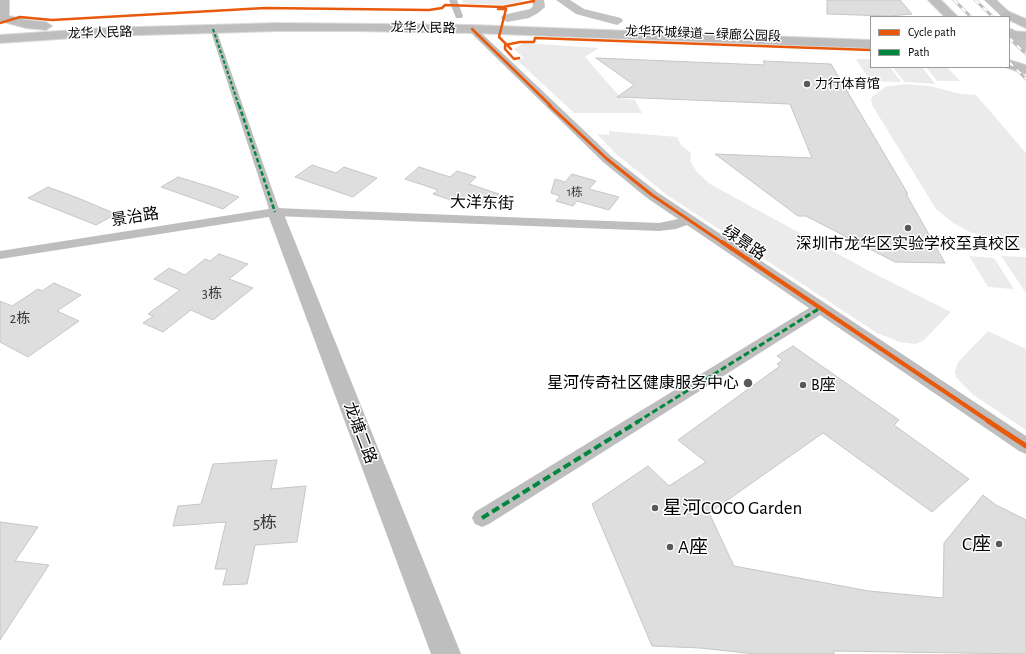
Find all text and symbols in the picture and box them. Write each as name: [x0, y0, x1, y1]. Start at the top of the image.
legend: [870, 16, 1010, 68]
street label: 龙华人民路: [390, 20, 456, 36]
street label: 龙华环城绿道－绿廊公园段: [625, 23, 781, 45]
street label: 龙华人民路: [67, 24, 133, 42]
text: Cycle path: [908, 26, 956, 38]
text: Path: [908, 46, 930, 58]
place label: 力行体育馆: [815, 76, 880, 92]
marker: 力行体育馆: [802, 79, 812, 89]
house number: 1栋: [567, 185, 583, 199]
street label: 大洋东街: [450, 192, 514, 214]
street label: 景治路: [110, 204, 160, 230]
street label: 绿景路: [719, 222, 769, 264]
marker: 深圳市龙华区实验学校至真校区: [903, 223, 913, 233]
place label: 深圳市龙华区实验学校至真校区: [796, 234, 1020, 254]
house number: 3栋: [202, 286, 222, 302]
house number: 2栋: [10, 311, 30, 327]
place label: 星河传奇社区健康服务中心: [547, 373, 739, 393]
place label: B座: [811, 375, 836, 395]
marker: 星河传奇社区健康服务中心: [742, 377, 754, 389]
marker: B座: [798, 380, 808, 390]
street label: 龙塘二路: [340, 400, 380, 466]
place label: 星河COCO Garden: [663, 497, 802, 519]
marker: 星河COCO Garden: [650, 503, 660, 513]
house number: 5栋: [253, 513, 277, 533]
place label: C座: [962, 533, 991, 555]
place label: A座: [678, 536, 708, 558]
marker: C座: [994, 539, 1004, 549]
marker: A座: [665, 542, 675, 552]

